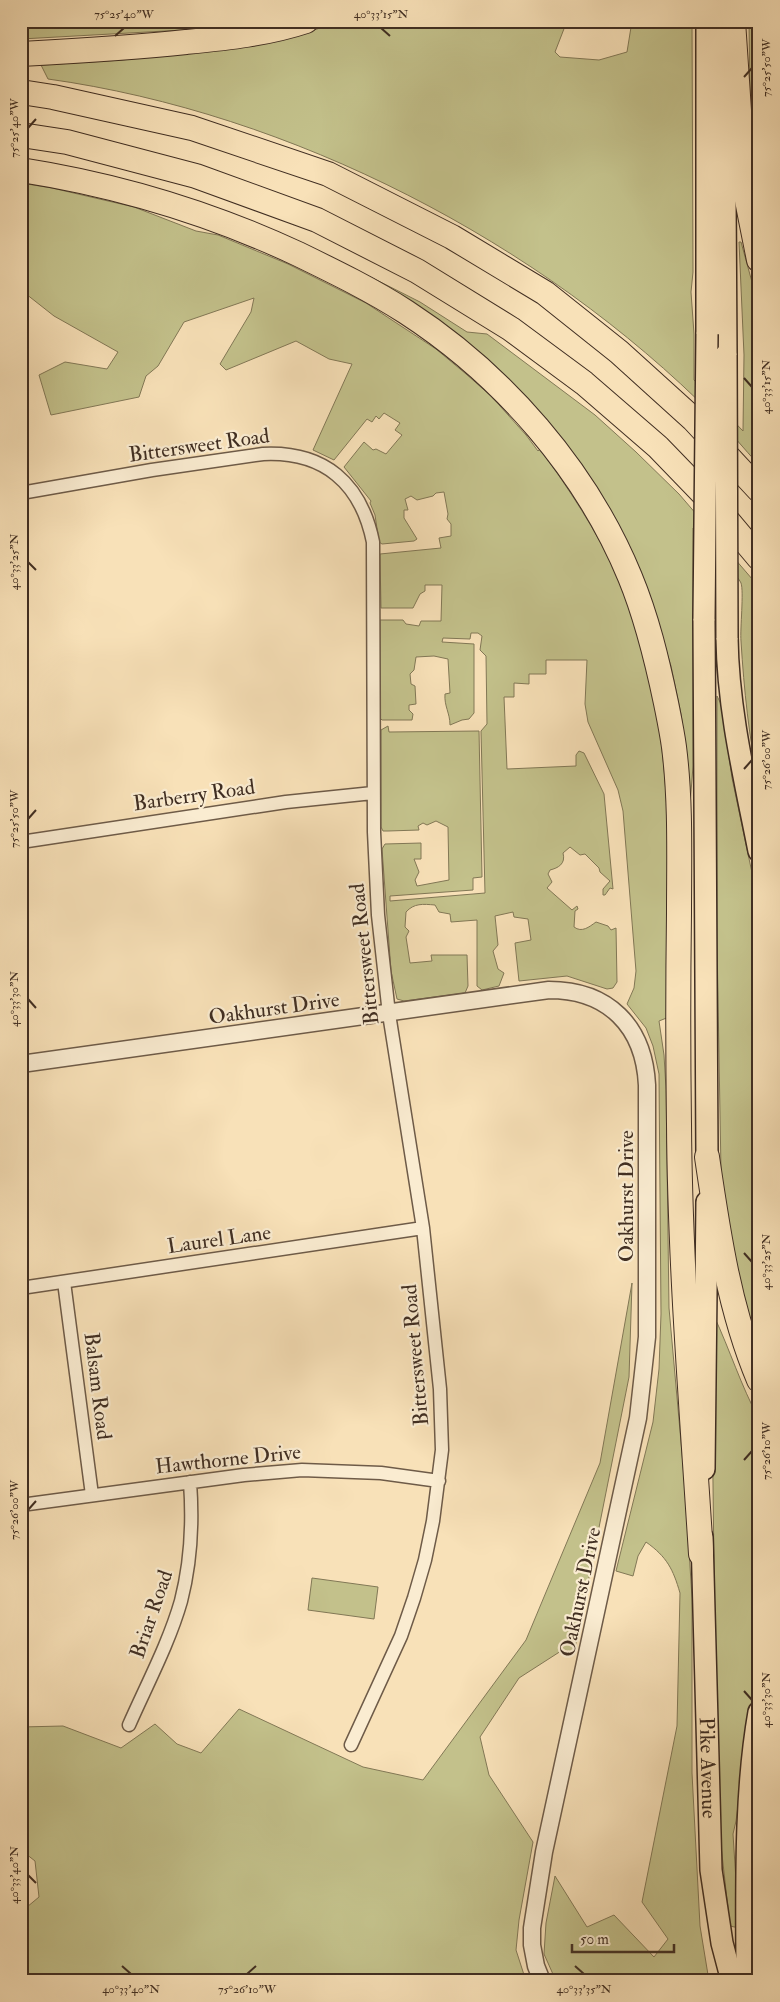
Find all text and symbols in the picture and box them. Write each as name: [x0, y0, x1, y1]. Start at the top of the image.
text: 75°25'40"W: [94, 7, 155, 22]
text: 40°33'15"N: [354, 7, 409, 22]
text: 75°25'50"W: [759, 38, 774, 97]
text: 75°25'40"W: [7, 97, 22, 158]
text: 40°33'15"N: [759, 359, 774, 414]
street label: Bittersweet Road: [127, 422, 272, 469]
text: 40°33'25"N: [7, 534, 22, 590]
text: 75°26'00"W: [759, 729, 774, 790]
street label: Barberry Road: [132, 774, 257, 817]
text: 75°25'50"W: [7, 789, 22, 848]
street label: Bittersweet Road: [344, 881, 385, 1026]
text: 40°33'30"N: [7, 971, 22, 1027]
street label: Oakhurst Drive: [207, 986, 341, 1031]
street label: Oakhurst Drive: [613, 1130, 640, 1262]
street label: Laurel Lane: [165, 1219, 273, 1260]
text: 40°33'25"N: [759, 1234, 774, 1290]
street label: Bittersweet Road: [396, 1282, 435, 1427]
street label: Balsam Road: [78, 1331, 118, 1442]
text: 75°26'10"W: [759, 1421, 774, 1480]
street label: Hawthorne Drive: [154, 1438, 302, 1481]
text: 75°26'00"W: [7, 1479, 22, 1540]
street label: Oakhurst Drive: [554, 1525, 607, 1659]
street label: Briar Road: [124, 1566, 179, 1662]
text: 40°33'30"N: [759, 1672, 774, 1728]
street label: Pike Avenue: [693, 1717, 723, 1819]
text: 40°33'40"N: [7, 1846, 22, 1904]
scale bar: [572, 1922, 675, 1954]
text: 50 m: [580, 1930, 609, 1949]
text: 40°33'40"N: [102, 1982, 160, 1997]
text: 75°26'10"W: [218, 1982, 277, 1997]
text: 40°33'35"N: [556, 1982, 612, 1997]

